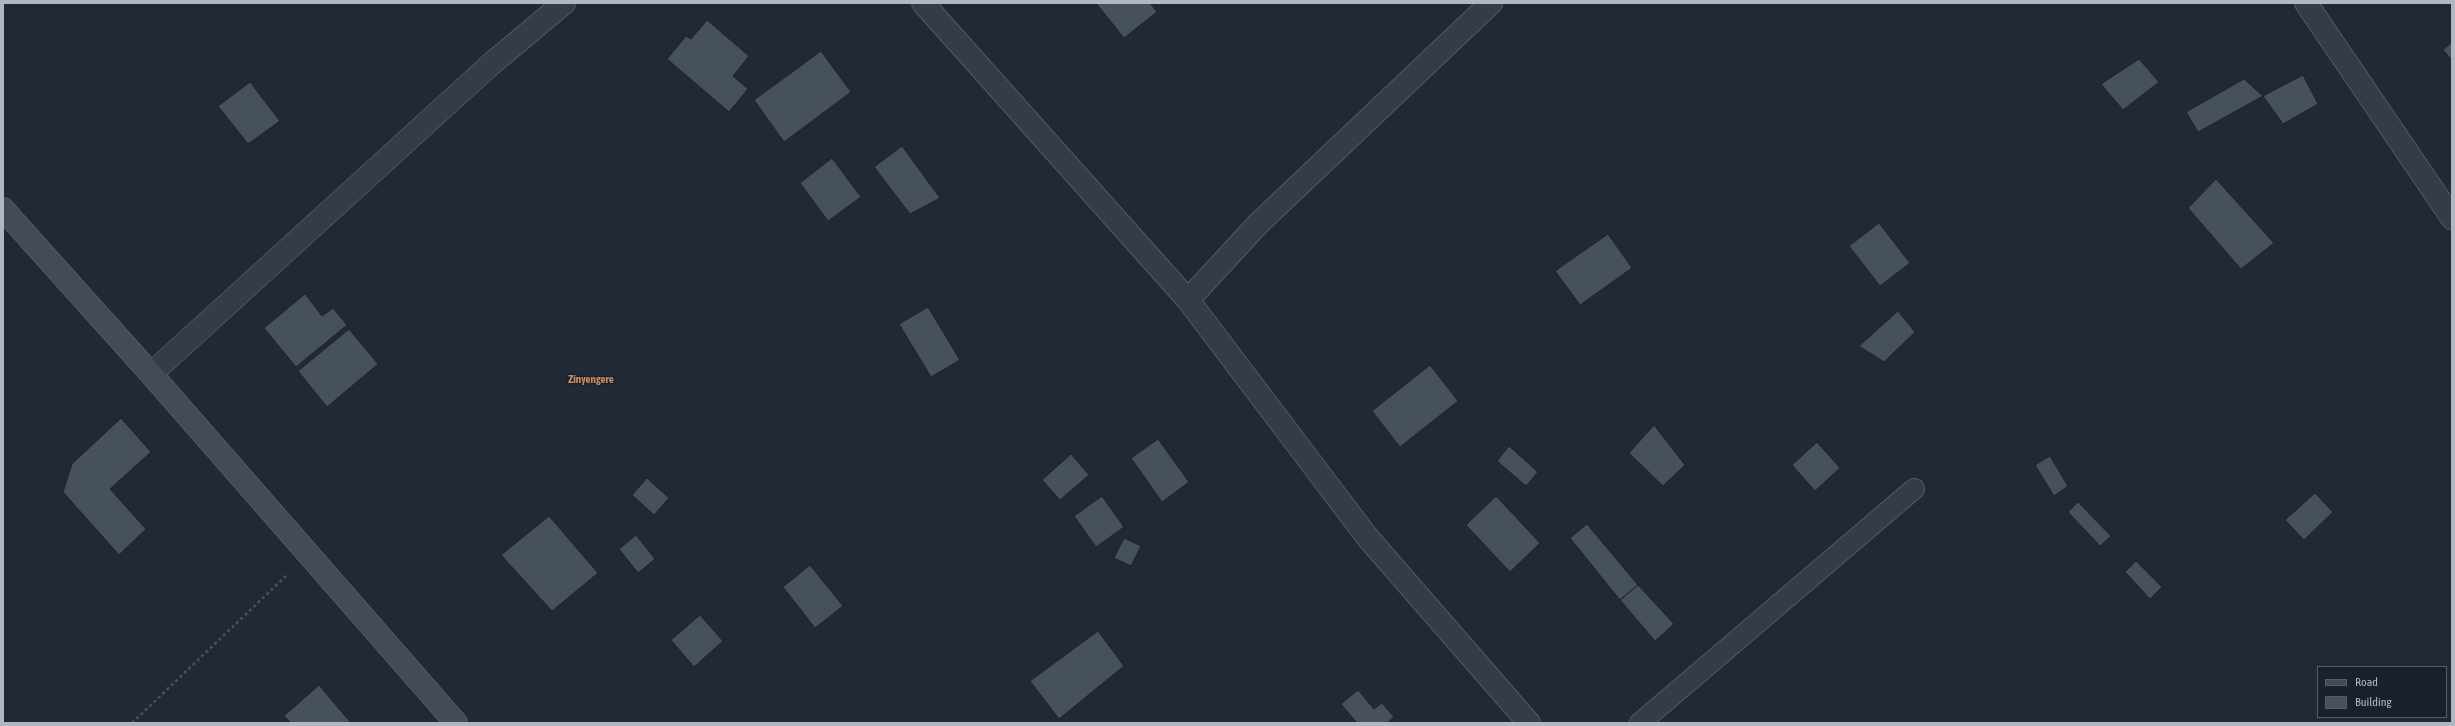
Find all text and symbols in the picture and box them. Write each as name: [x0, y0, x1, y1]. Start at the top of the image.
district label: Zinyengere: [568, 373, 614, 387]
legend: [2317, 666, 2447, 718]
text: Road: [2355, 675, 2378, 689]
text: Building: [2355, 695, 2392, 709]

